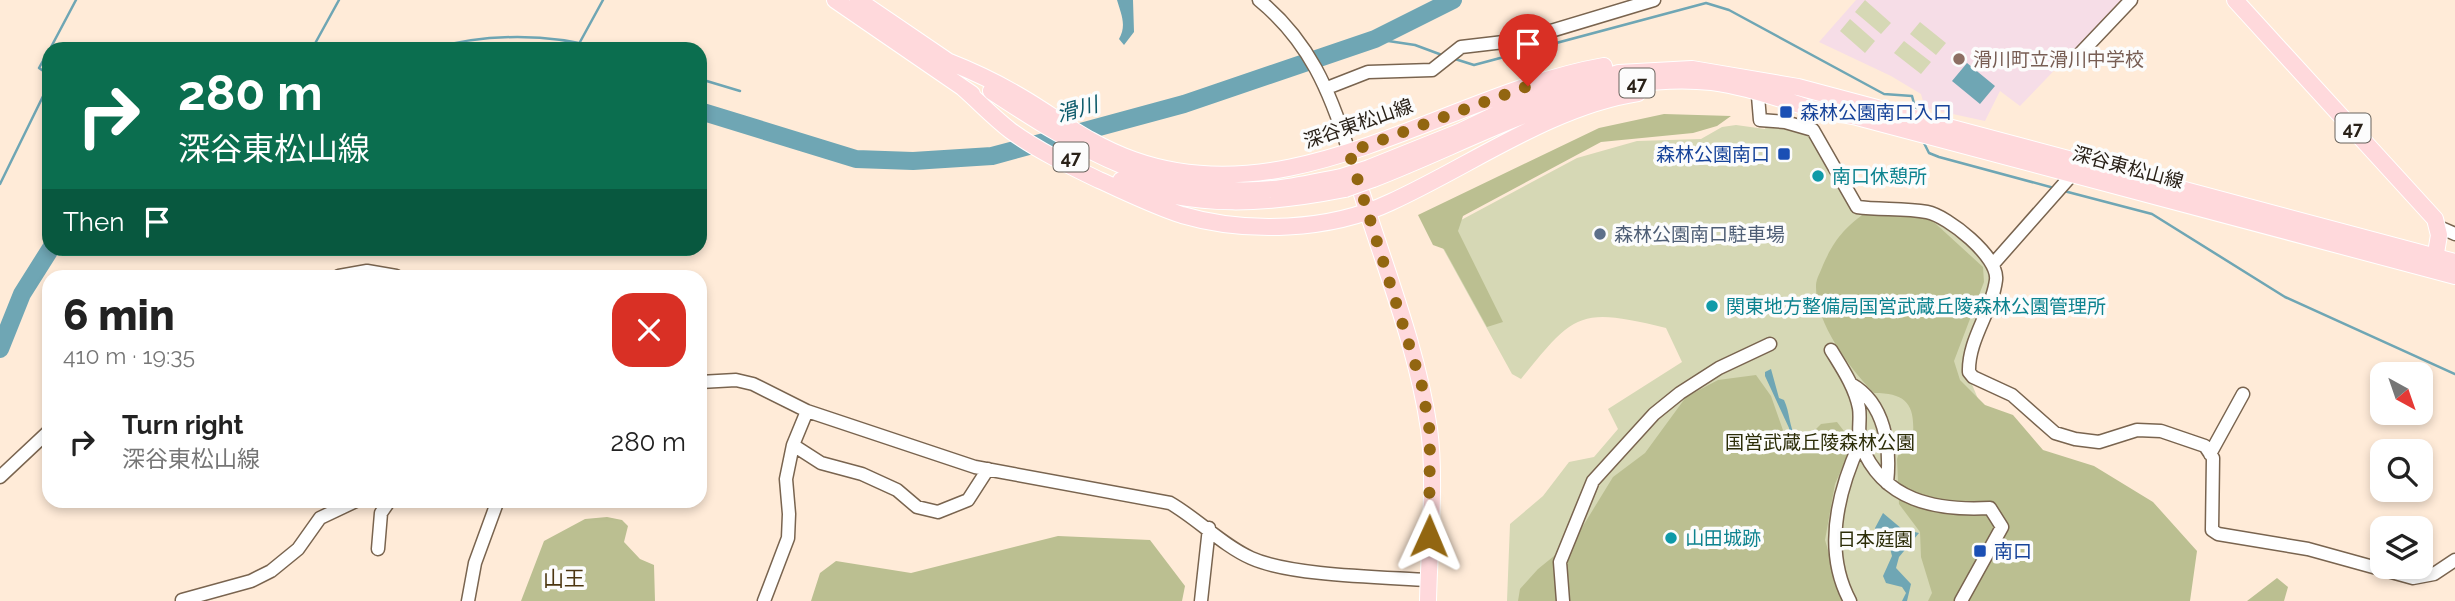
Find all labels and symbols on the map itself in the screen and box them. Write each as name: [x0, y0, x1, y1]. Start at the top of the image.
pin: [1498, 14, 1558, 86]
place label: 滑川町立滑川中学校: [1973, 48, 2144, 70]
marker: 滑川町立滑川中学校: [1951, 51, 1967, 67]
road number: 47: [1620, 68, 1654, 98]
water label: 滑川: [1053, 91, 1102, 127]
street label: 深谷東松山線: [1301, 94, 1415, 152]
place label: 森林公園南口入口: [1800, 101, 1952, 123]
marker: 森林公園南口入口: [1778, 104, 1794, 120]
road number: 47: [2336, 113, 2370, 142]
road number: 47: [1054, 142, 1088, 172]
street label: 深谷東松山線: [2070, 142, 2186, 192]
place label: 森林公園南口: [1656, 143, 1770, 165]
marker: 森林公園南口: [1776, 146, 1792, 162]
place label: 南口休憩所: [1832, 165, 1927, 187]
marker: 南口休憩所: [1810, 168, 1826, 184]
place label: 森林公園南口駐車場: [1614, 223, 1785, 245]
marker: 森林公園南口駐車場: [1592, 226, 1608, 242]
place label: 関東地方整備局国営武蔵丘陵森林公園管理所: [1726, 295, 2106, 317]
marker: 関東地方整備局国営武蔵丘陵森林公園管理所: [1704, 298, 1720, 314]
north arrow: [2370, 362, 2432, 425]
park label: 国営武蔵丘陵森林公園: [1725, 431, 1915, 453]
position arrow: [1392, 499, 1466, 573]
place label: 山田城跡: [1685, 527, 1761, 549]
park label: 日本庭園: [1837, 528, 1913, 550]
marker: 山田城跡: [1663, 530, 1679, 546]
place label: 南口: [1994, 540, 2032, 562]
marker: 南口: [1972, 543, 1988, 559]
district label: 山王: [543, 566, 585, 591]

